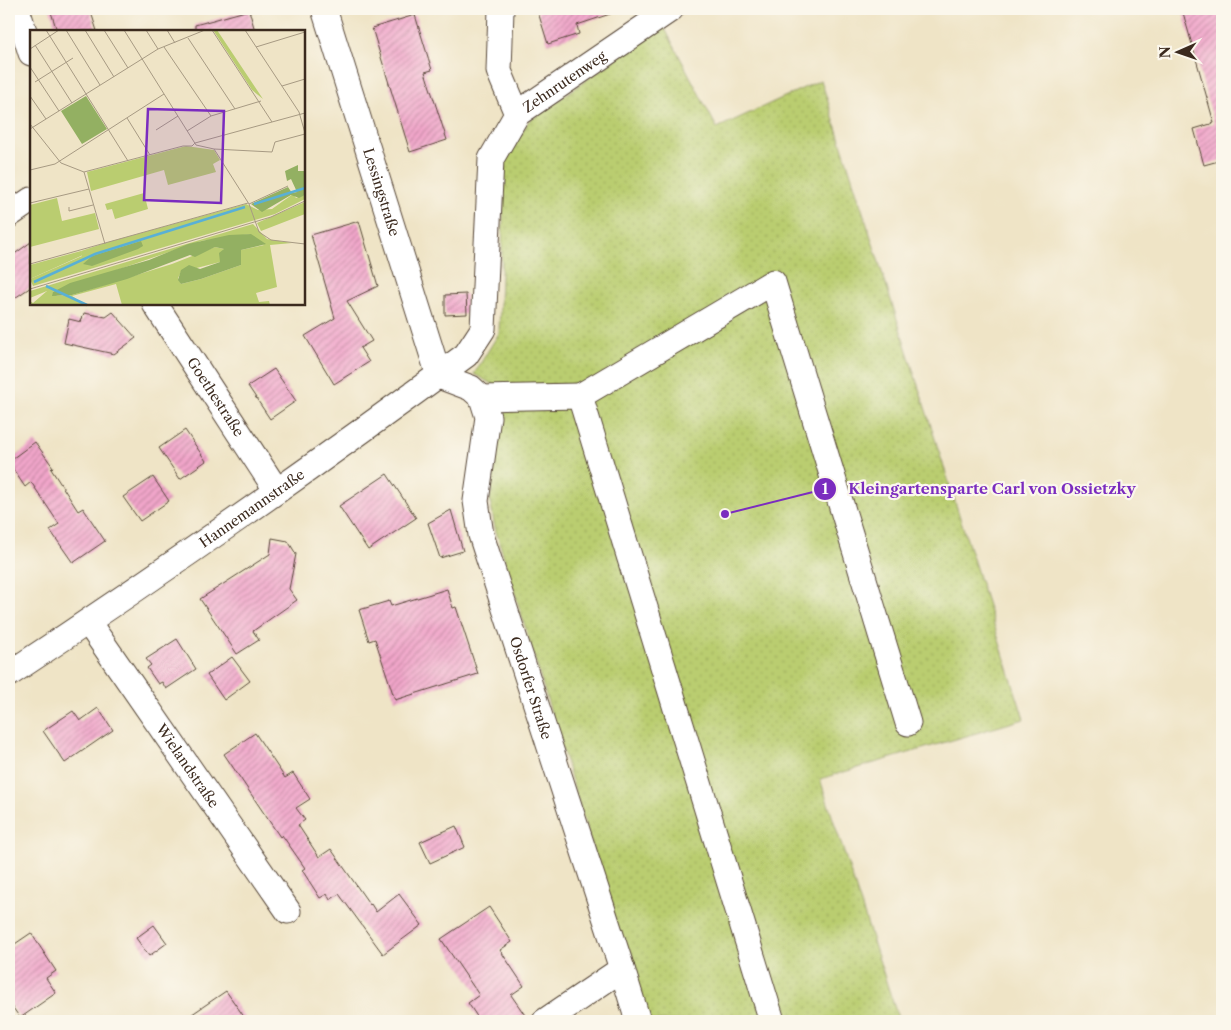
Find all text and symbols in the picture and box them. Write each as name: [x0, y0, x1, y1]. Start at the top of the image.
north arrow: [1154, 28, 1204, 78]
inset map: [30, 30, 305, 305]
text: N: [1156, 46, 1174, 59]
street label: Zehnrutenweg: [519, 47, 610, 116]
street label: Lessingstraße: [359, 146, 404, 239]
street label: Goethestraße: [183, 354, 248, 440]
street label: Hannemannstraße: [196, 465, 308, 552]
callout: Kleingartensparte Carl von Ossietzky: [813, 474, 1146, 504]
text: 1: [822, 479, 829, 498]
text: Kleingartensparte Carl von Ossietzky: [848, 479, 1136, 498]
street label: Osdorfer Straße: [506, 634, 556, 742]
street label: Wielandstraße: [152, 720, 223, 811]

